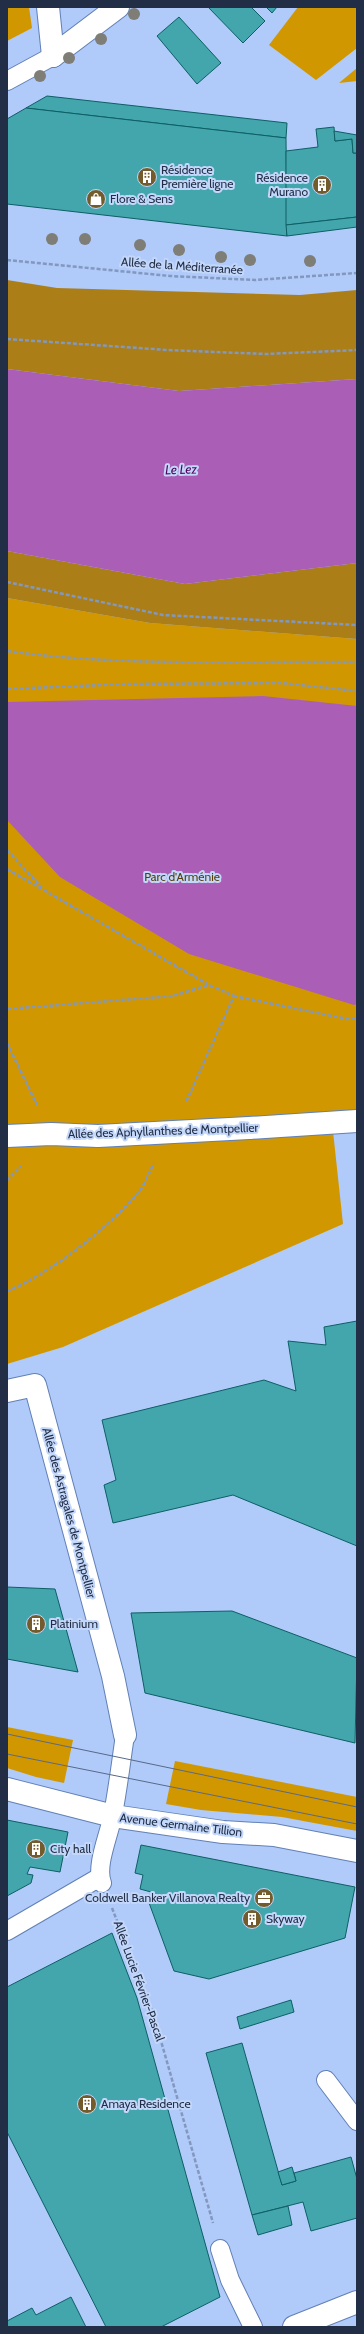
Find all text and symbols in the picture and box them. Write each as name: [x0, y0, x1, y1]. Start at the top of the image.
place label: Résidence Première ligne: [161, 162, 233, 191]
building icon: Résidence Première ligne: [136, 166, 158, 188]
place label: Résidence Murano: [256, 170, 308, 199]
building icon: Résidence Murano: [311, 174, 333, 196]
shop icon: Flore & Sens: [85, 188, 107, 210]
place label: Flore & Sens: [110, 191, 173, 206]
street label: Allée de la Méditerranée: [121, 254, 243, 277]
water label: Le Lez: [165, 460, 198, 478]
park label: Parc d'Arménie: [144, 869, 220, 884]
street label: Allée des Aphyllanthes de Montpellier: [67, 1120, 259, 1141]
street label: Allée des Astragales de Montpellier: [39, 1426, 100, 1600]
building icon: Platinium: [25, 1613, 47, 1635]
place label: Platinium: [50, 1616, 98, 1631]
street label: Avenue Germaine Tillion: [119, 1810, 244, 1840]
building icon: City hall: [25, 1838, 47, 1860]
place label: City hall: [50, 1841, 91, 1856]
office icon: Coldwell Banker Villanova Realty: [253, 1887, 275, 1909]
place label: Coldwell Banker Villanova Realty: [85, 1890, 250, 1905]
building icon: Skyway: [241, 1908, 263, 1930]
place label: Skyway: [266, 1911, 305, 1926]
street label: Allée Lucie Février-Pascal: [111, 1918, 168, 2043]
building icon: Amaya Residence: [76, 2093, 98, 2115]
place label: Amaya Residence: [101, 2096, 191, 2111]

